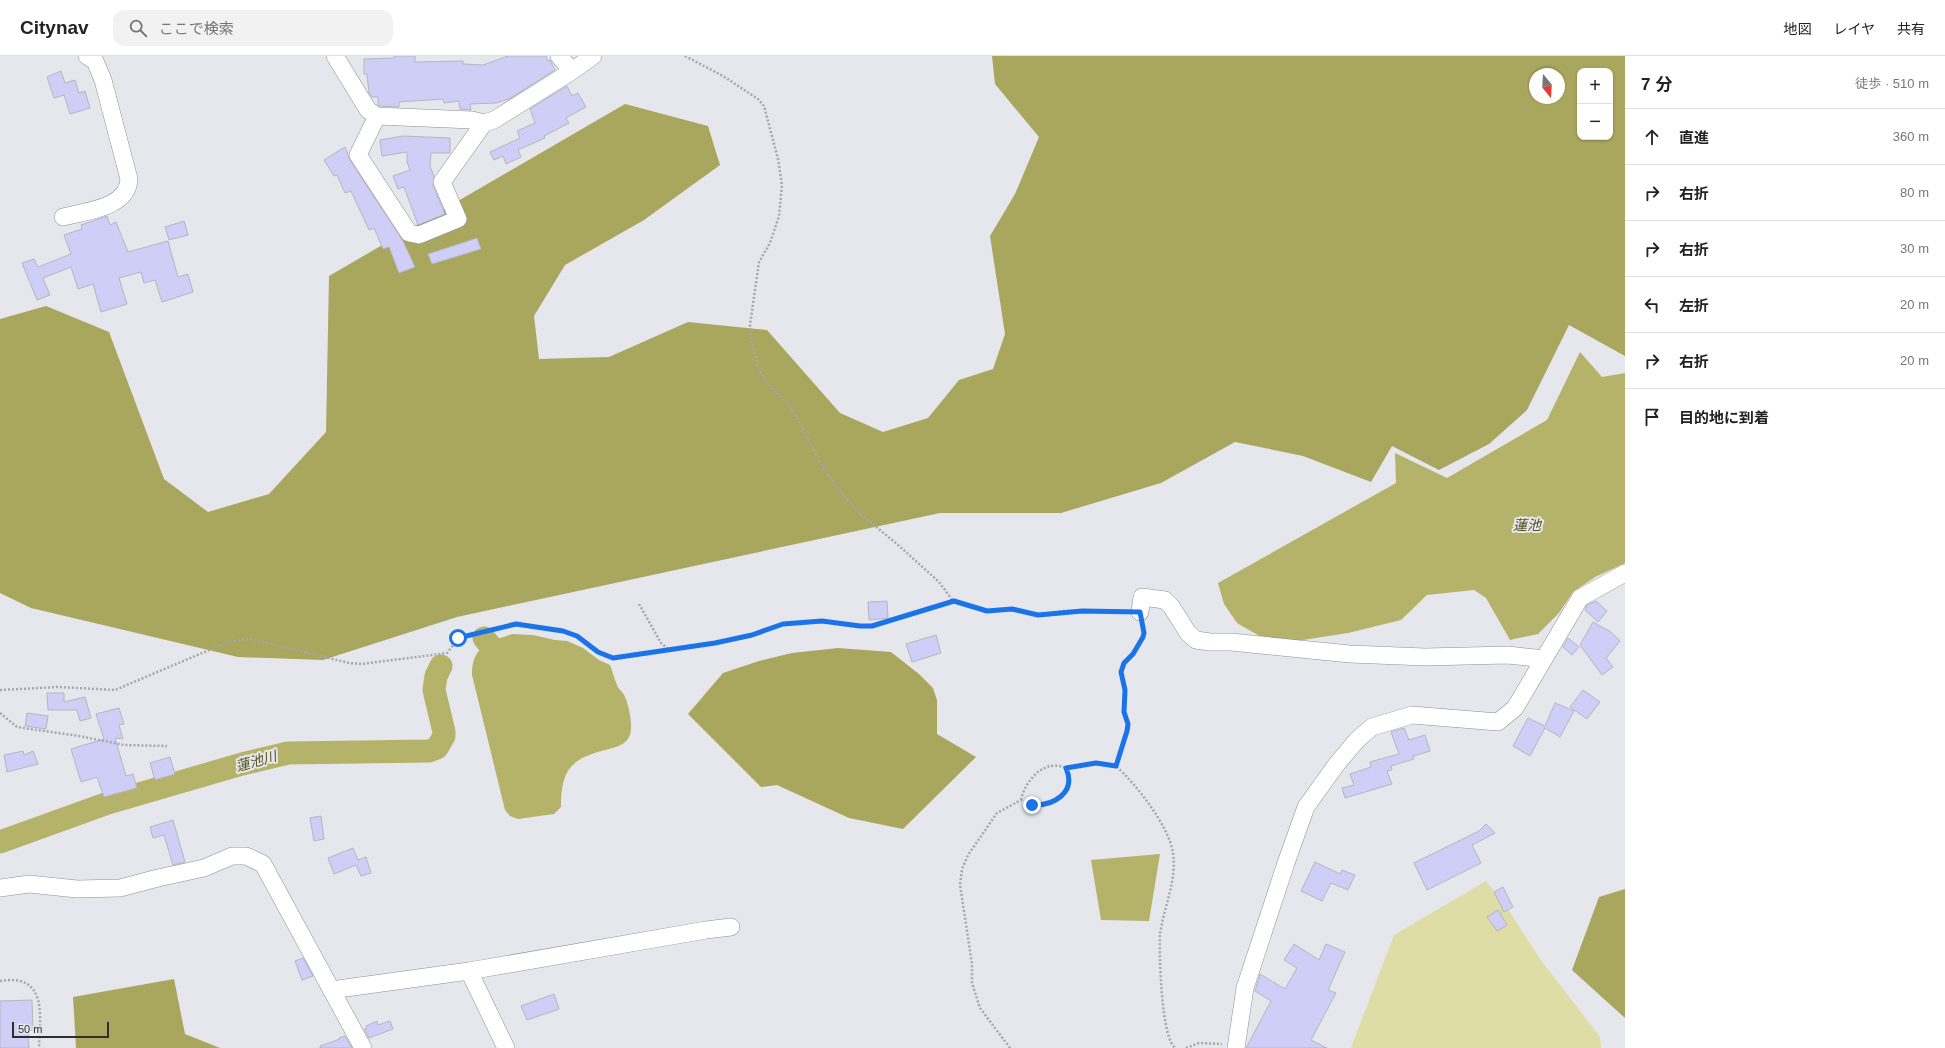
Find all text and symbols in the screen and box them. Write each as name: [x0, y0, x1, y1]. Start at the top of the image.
search box: [113, 10, 393, 46]
text: Citynav: [20, 17, 89, 38]
icon: search: [127, 17, 149, 39]
text: ここで検索: [159, 20, 234, 37]
text: 地図: [1783, 21, 1811, 37]
text: レイヤ: [1833, 21, 1875, 37]
text: 共有: [1897, 21, 1925, 37]
north arrow: [1529, 68, 1565, 104]
map controls: [1577, 68, 1613, 140]
button: +: [1577, 68, 1613, 104]
text: 7 分: [1641, 75, 1672, 94]
text: 徒歩 · 510 m: [1855, 76, 1929, 91]
button: −: [1577, 104, 1613, 140]
icon: ahead: [1641, 126, 1663, 148]
text: 直進: [1679, 129, 1709, 146]
text: 360 m: [1893, 129, 1929, 144]
icon: right: [1641, 182, 1663, 204]
text: 右折: [1679, 185, 1709, 202]
text: 80 m: [1900, 185, 1929, 200]
icon: right: [1641, 238, 1663, 260]
text: 右折: [1679, 241, 1709, 258]
text: 30 m: [1900, 241, 1929, 256]
icon: left: [1641, 294, 1663, 316]
text: 左折: [1679, 297, 1709, 314]
text: 20 m: [1900, 297, 1929, 312]
icon: right: [1641, 350, 1663, 372]
text: 右折: [1679, 353, 1709, 370]
text: 20 m: [1900, 353, 1929, 368]
icon: arrive: [1641, 406, 1663, 428]
text: 目的地に到着: [1679, 409, 1769, 426]
water label: 蓮池: [1513, 517, 1543, 533]
route start: [449, 629, 467, 647]
water label: 蓮池川: [234, 747, 280, 774]
route end: [1023, 796, 1041, 814]
scale bar: [12, 1020, 109, 1039]
text: 50 m: [18, 1023, 42, 1035]

